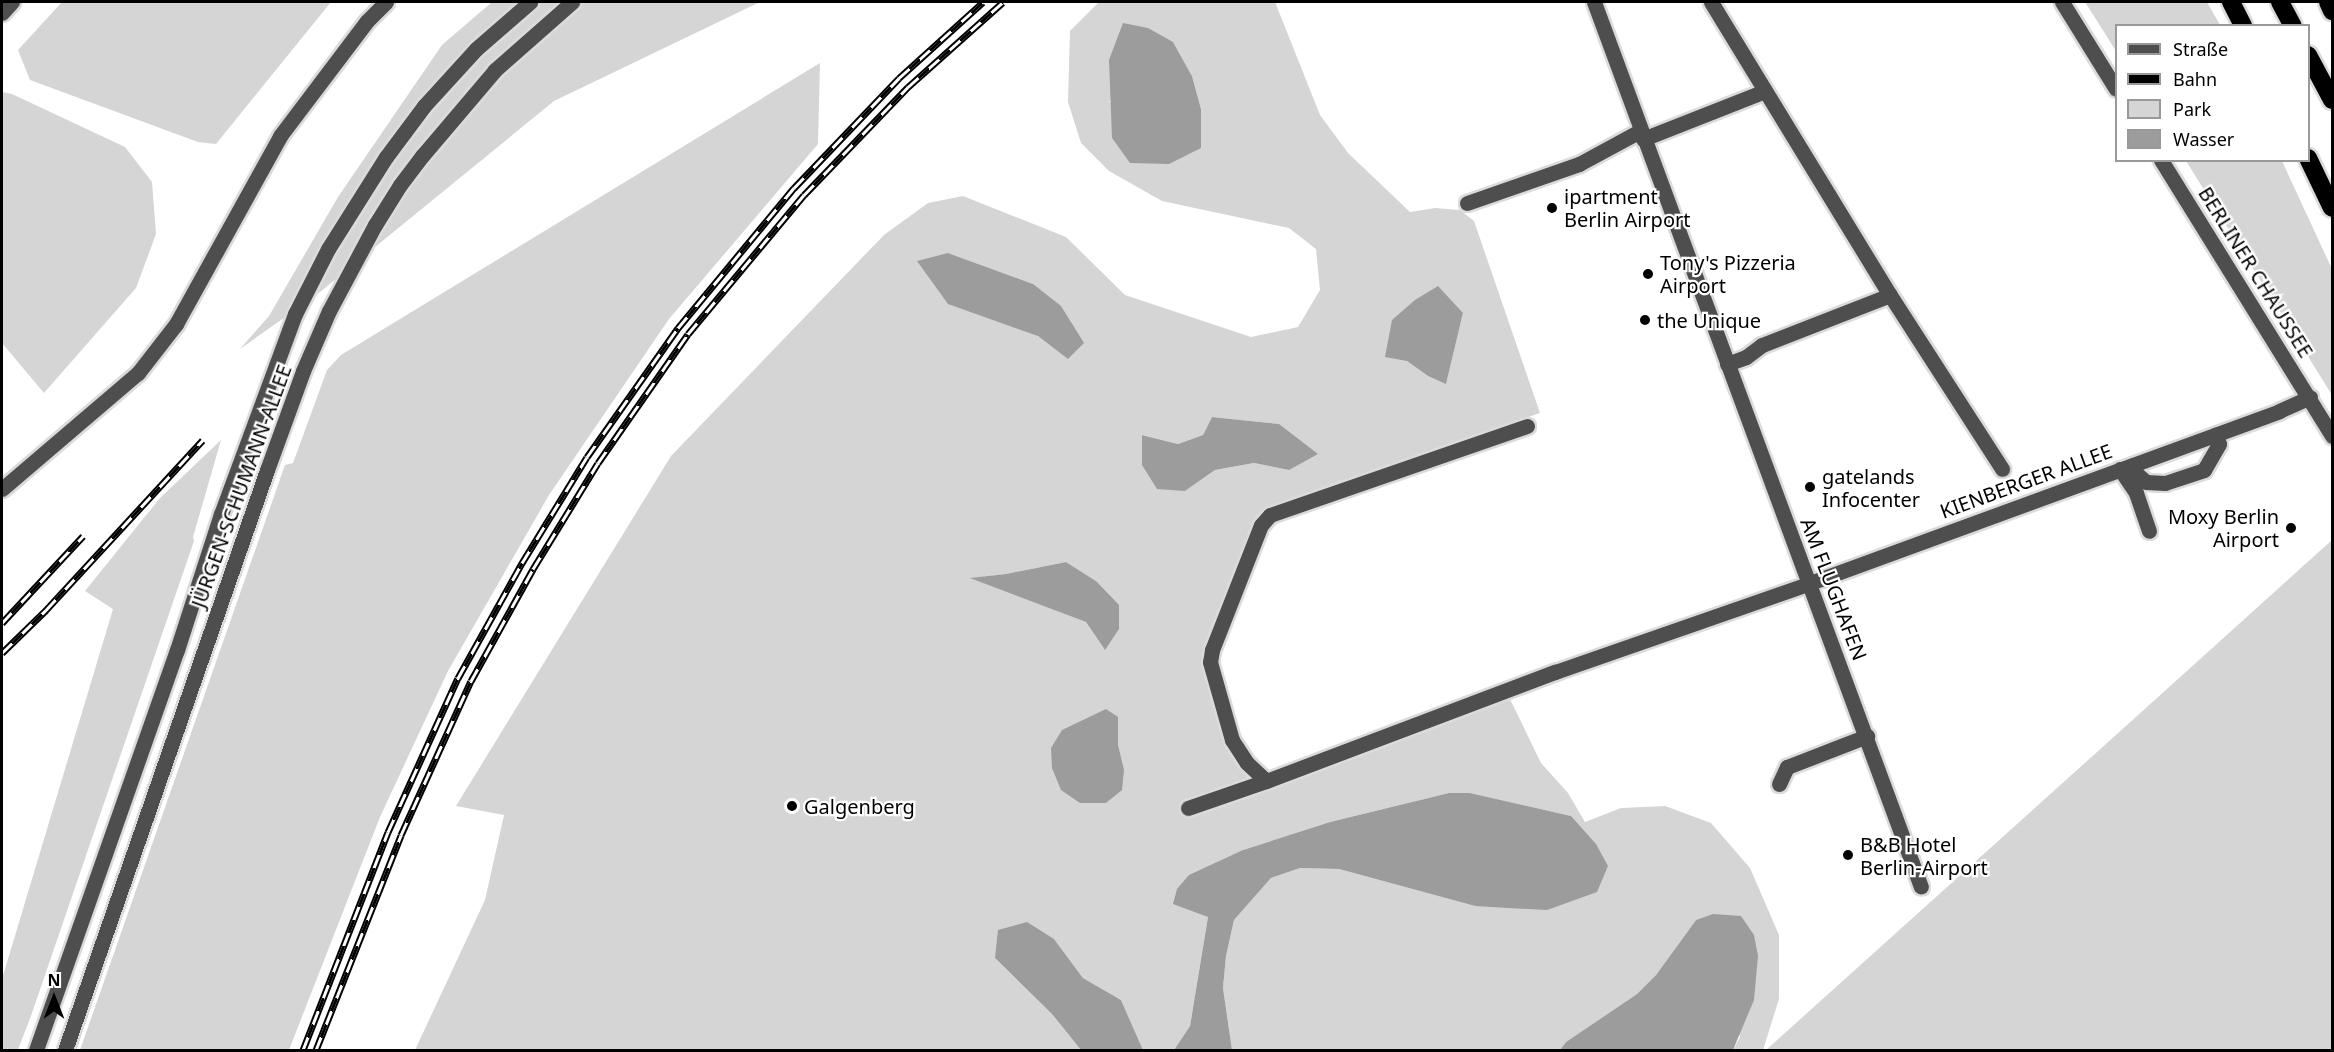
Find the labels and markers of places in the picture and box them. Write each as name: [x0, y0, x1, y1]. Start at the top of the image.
place label: ipartment Berlin Airport: [1564, 184, 1690, 231]
marker: ipartment Berlin Airport: [1545, 201, 1559, 215]
place label: Tony's Pizzeria Airport: [1660, 250, 1796, 297]
marker: Tony's Pizzeria Airport: [1641, 267, 1655, 281]
place label: the Unique: [1657, 308, 1761, 332]
marker: the Unique: [1638, 313, 1652, 327]
place label: gatelands Infocenter: [1822, 464, 1920, 511]
marker: gatelands Infocenter: [1803, 480, 1817, 494]
place label: Moxy Berlin Airport: [2168, 504, 2279, 551]
marker: Moxy Berlin Airport: [2284, 521, 2298, 535]
place label: Galgenberg: [804, 794, 915, 818]
marker: Galgenberg: [785, 799, 799, 813]
place label: B&B Hotel Berlin-Airport: [1860, 832, 1988, 879]
marker: B&B Hotel Berlin-Airport: [1841, 848, 1855, 862]

